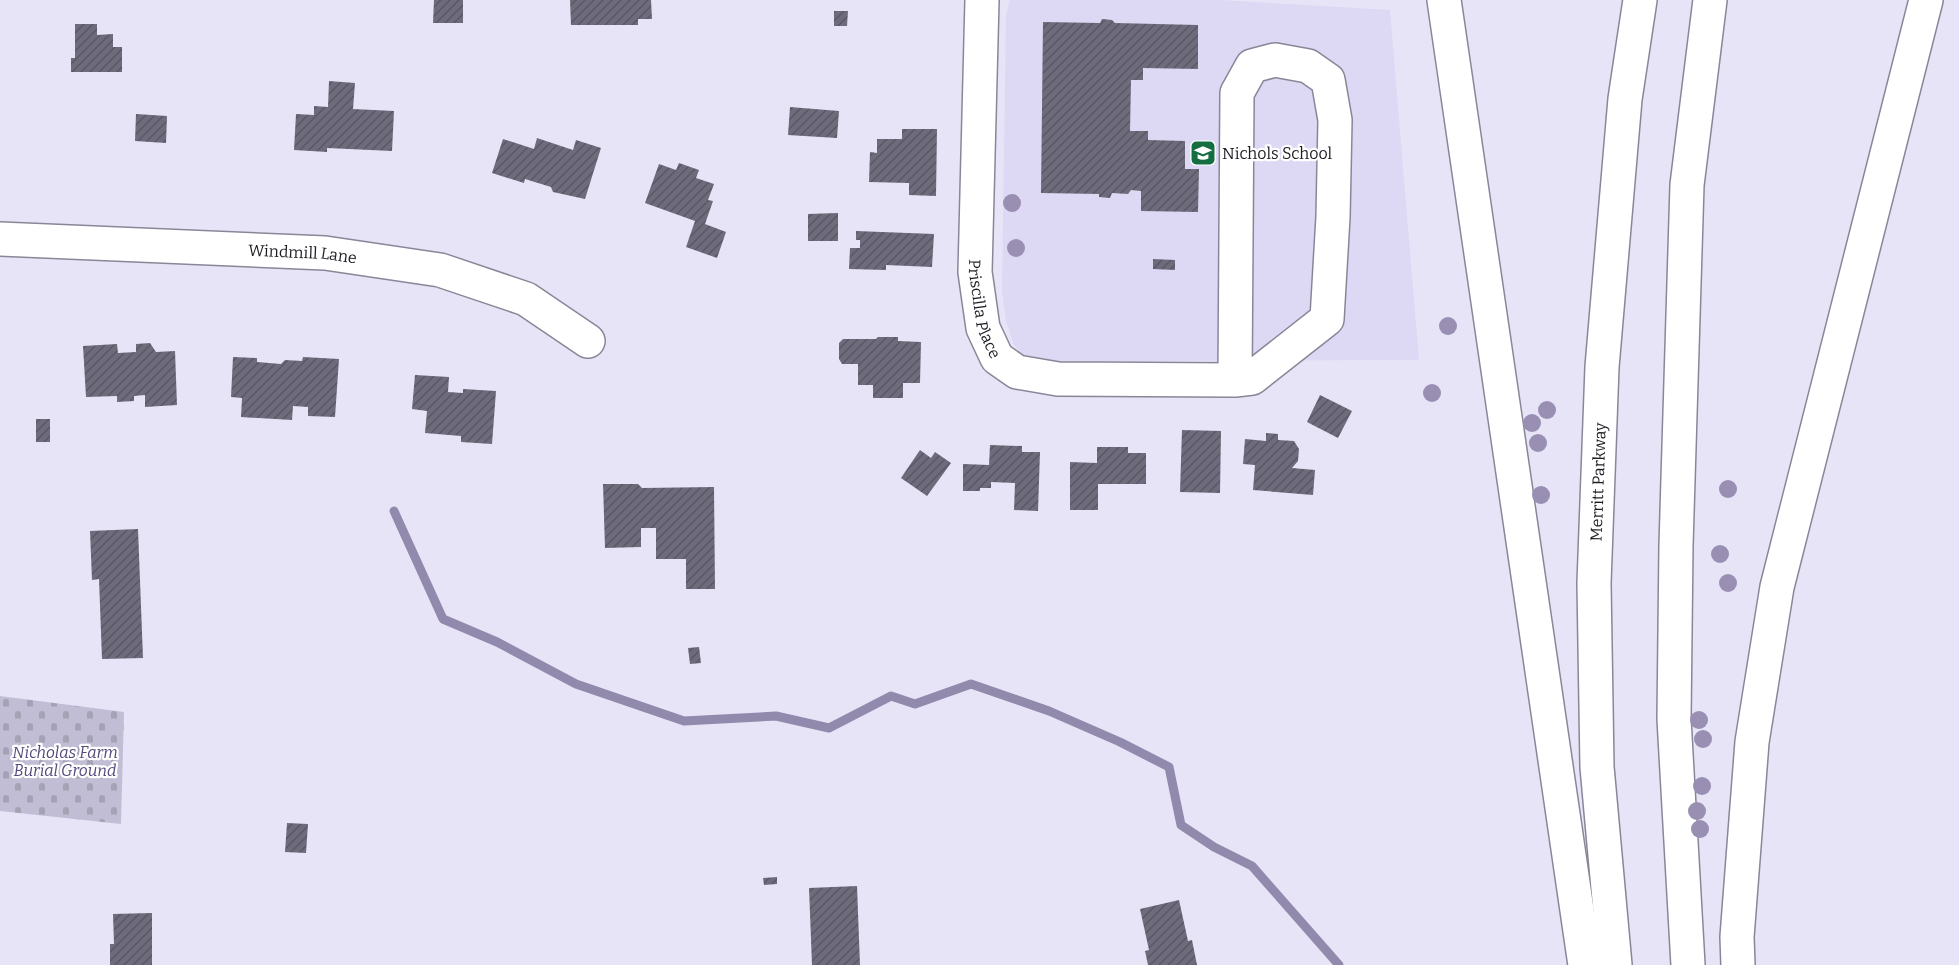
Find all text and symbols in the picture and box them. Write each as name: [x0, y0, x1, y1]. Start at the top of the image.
school or university icon: Nichols School: [1188, 138, 1218, 168]
place label: Nichols School: [1222, 144, 1333, 163]
street label: Windmill Lane: [248, 240, 358, 267]
street label: Priscilla Place: [965, 259, 1005, 361]
street label: Merritt Parkway: [1586, 422, 1609, 542]
park label: Nicholas Farm Burial Ground: [12, 743, 118, 780]

